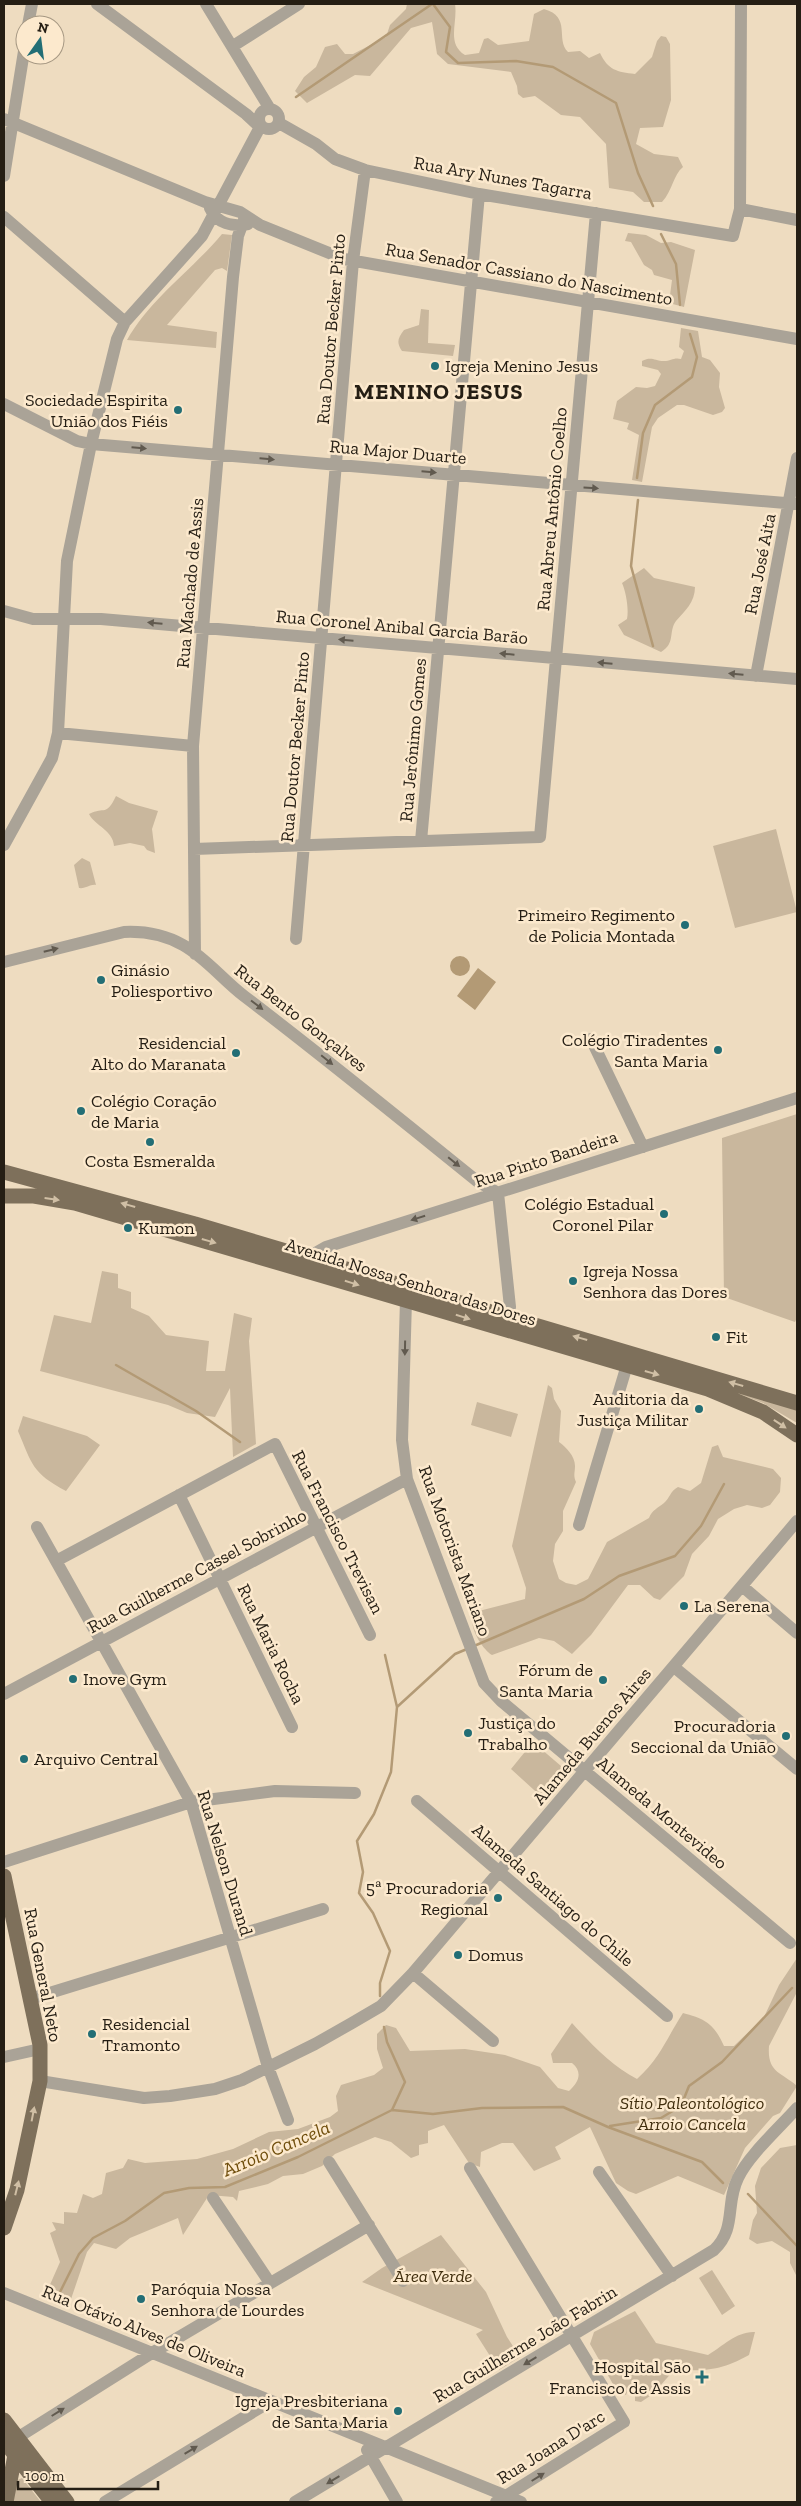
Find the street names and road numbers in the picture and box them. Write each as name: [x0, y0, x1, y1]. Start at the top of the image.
street label: Rua Ary Nunes Tagarra: [412, 151, 594, 205]
street label: Rua Doutor Becker Pinto: [312, 233, 350, 425]
street label: Rua Senador Cassiano do Nascimento: [384, 238, 674, 310]
street label: Rua Abreu Antônio Coelho: [532, 406, 572, 612]
street label: Rua Major Duarte: [328, 435, 468, 469]
street label: Rua Machado de Assis: [172, 497, 208, 669]
street label: Rua José Aita: [739, 511, 781, 616]
street label: Rua Coronel Anibal Garcia Barão: [275, 605, 529, 649]
street label: Rua Doutor Becker Pinto: [276, 651, 314, 843]
street label: Rua Jerônimo Gomes: [395, 657, 431, 823]
street label: Rua Bento Gonçalves: [230, 959, 372, 1077]
street label: Rua Pinto Bandeira: [472, 1125, 621, 1193]
street label: Avenida Nossa Senhora das Dores: [283, 1233, 539, 1331]
street label: Rua Francisco Trevisan: [287, 1446, 389, 1618]
street label: Rua Motorista Mariano: [414, 1463, 496, 1639]
street label: Rua Guilherme Cassel Sobrinho: [84, 1504, 310, 1638]
street label: Rua Maria Rocha: [232, 1580, 310, 1708]
street label: Alameda Buenos Aires: [528, 1663, 656, 1809]
street label: Alameda Montevideo: [592, 1752, 732, 1874]
street label: Rua Nelson Durand: [192, 1788, 258, 1938]
street label: Alameda Santiago do Chile: [468, 1819, 638, 1971]
street label: Rua General Neto: [19, 1906, 67, 2044]
street label: Rua Otávio Alves de Oliveira: [39, 2280, 250, 2382]
street label: Rua Guilherme João Fabrin: [429, 2280, 621, 2408]
street label: Rua Joana D'arc: [493, 2405, 609, 2489]

